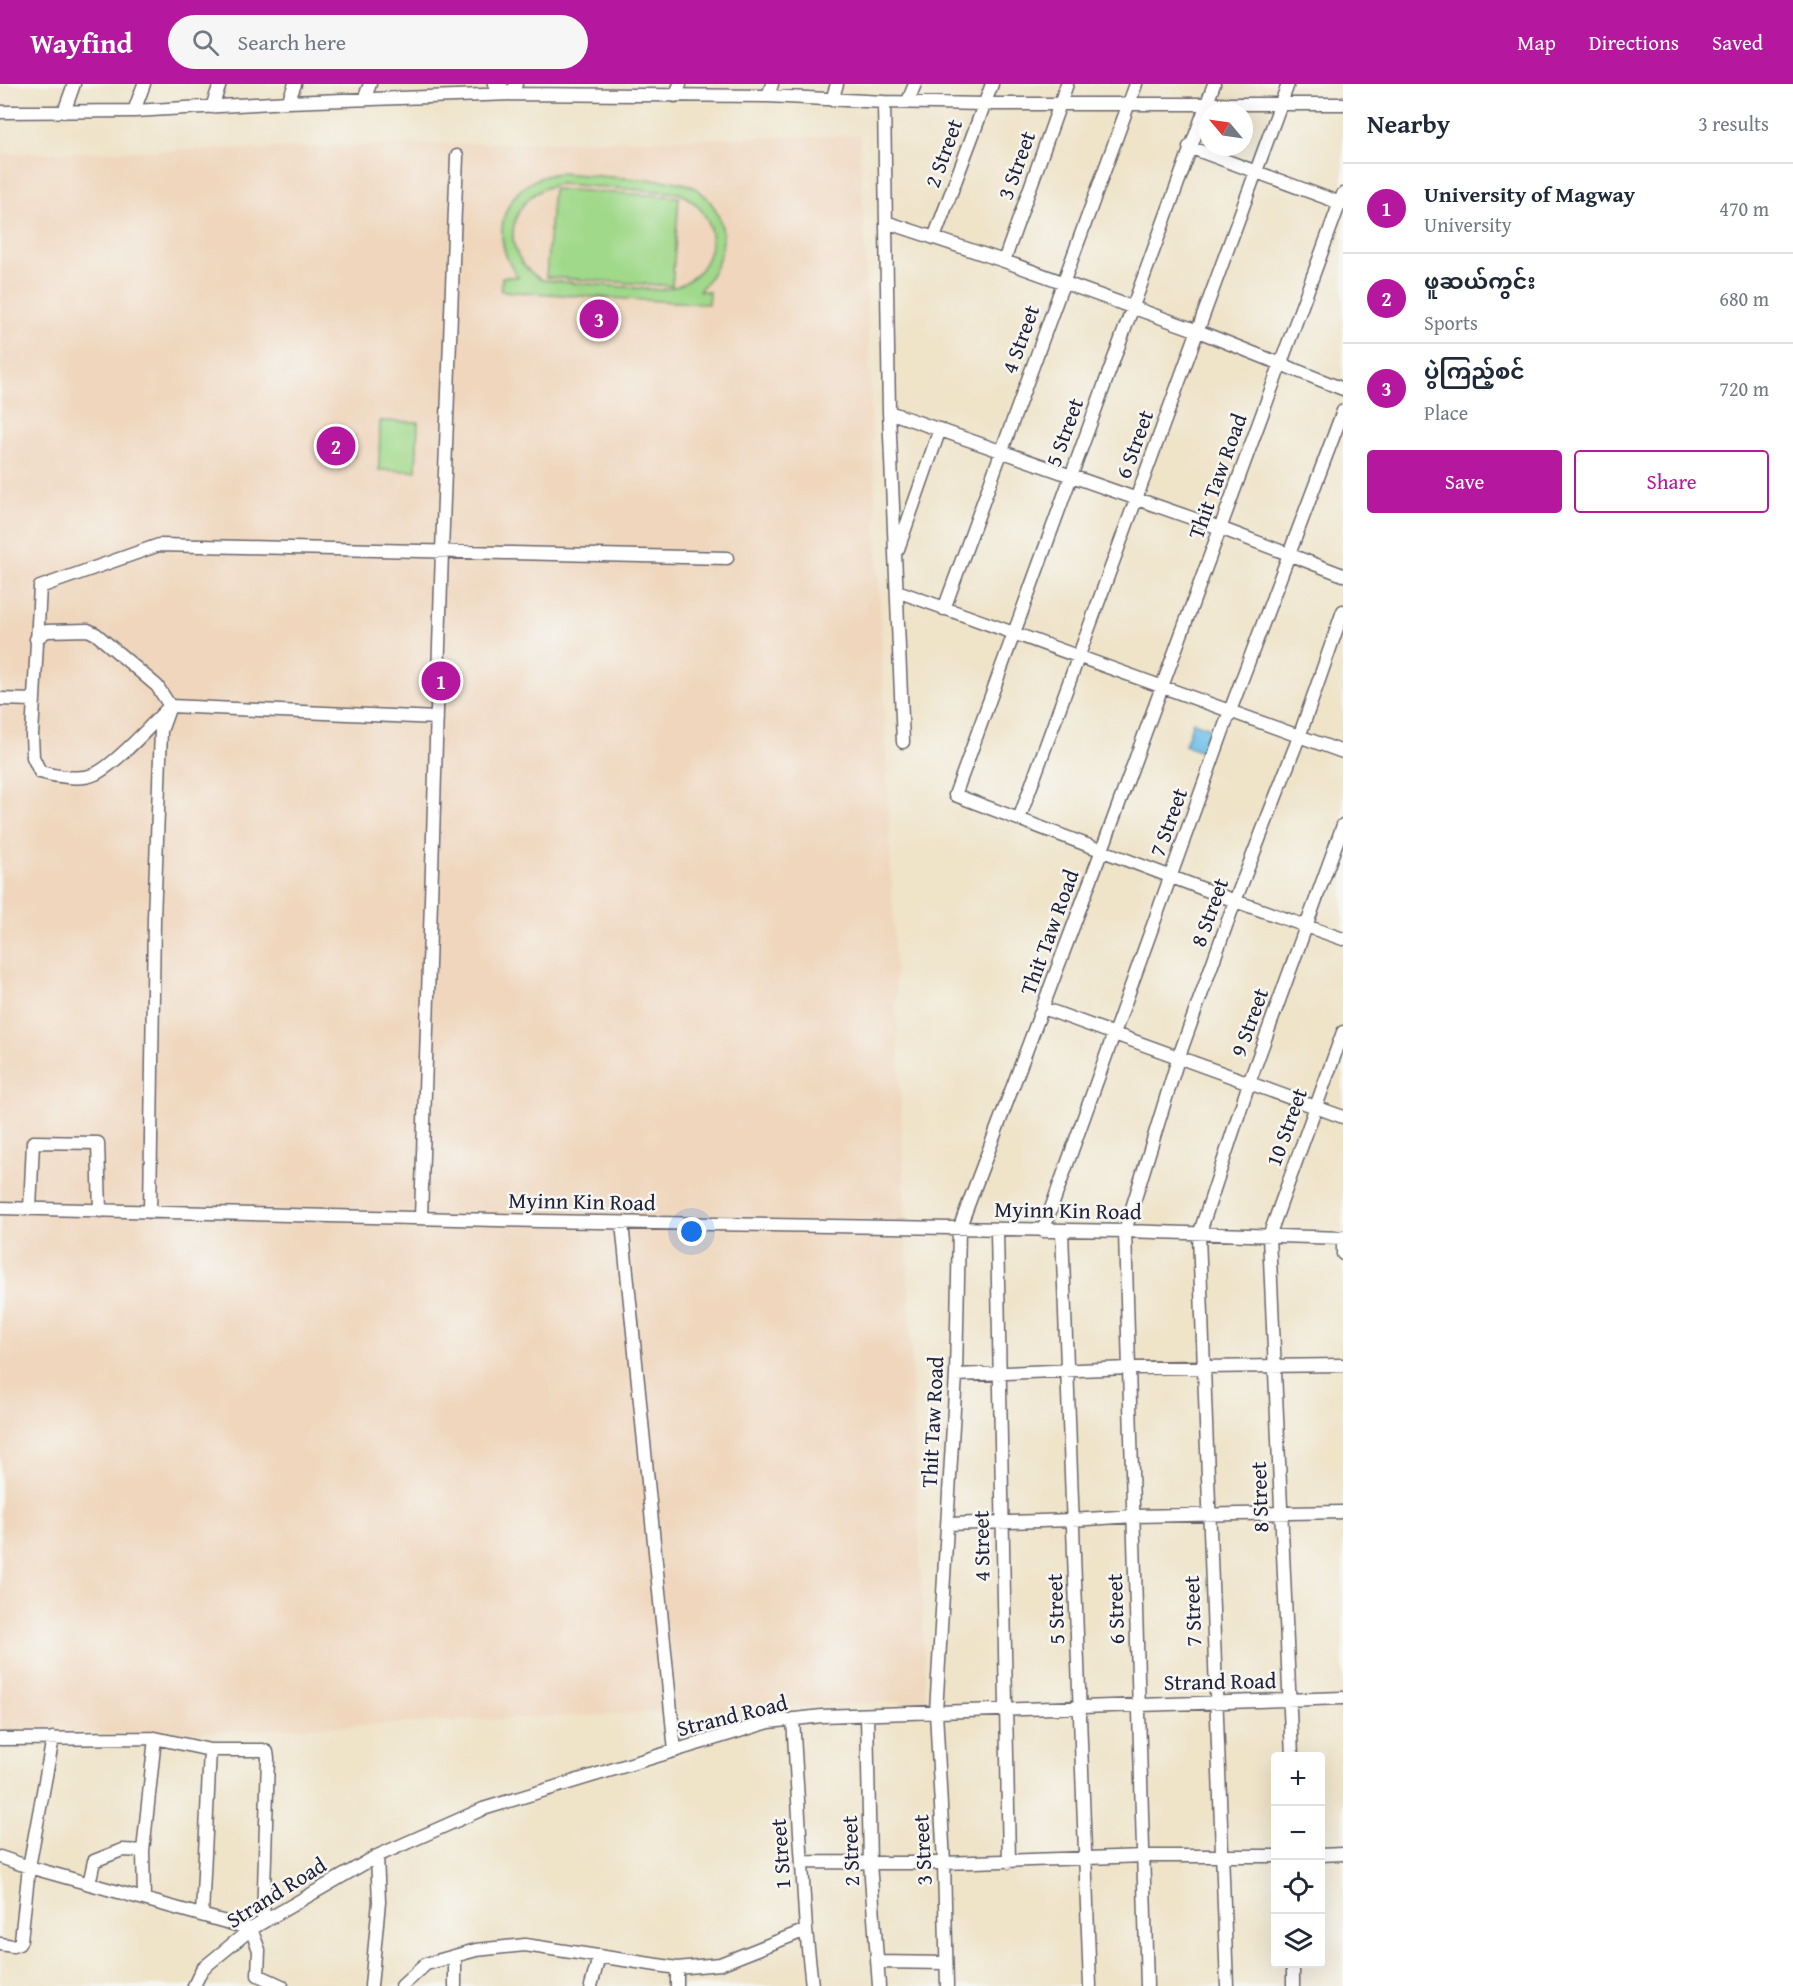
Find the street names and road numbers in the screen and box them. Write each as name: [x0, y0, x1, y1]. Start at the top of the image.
street label: 2 Street: [916, 114, 970, 192]
street label: 3 Street: [989, 126, 1043, 204]
street label: 4 Street: [993, 300, 1047, 378]
street label: 5 Street: [1037, 393, 1091, 471]
street label: 6 Street: [1107, 405, 1161, 483]
street label: Thit Taw Road: [1179, 409, 1255, 543]
street label: 7 Street: [1141, 783, 1195, 861]
street label: Thit Taw Road: [1011, 865, 1087, 999]
street label: 8 Street: [1182, 873, 1236, 951]
street label: 9 Street: [1222, 983, 1276, 1061]
street label: 10 Street: [1257, 1083, 1315, 1171]
street label: Myinn Kin Road: [508, 1184, 656, 1218]
street label: Myinn Kin Road: [994, 1193, 1142, 1227]
street label: Thit Taw Road: [913, 1355, 951, 1489]
street label: 8 Street: [1242, 1461, 1276, 1533]
street label: 4 Street: [964, 1510, 998, 1582]
street label: 5 Street: [1038, 1573, 1072, 1645]
street label: 6 Street: [1098, 1573, 1132, 1645]
street label: 7 Street: [1175, 1575, 1209, 1647]
street label: Strand Road: [1163, 1664, 1277, 1698]
street label: Strand Road: [673, 1686, 791, 1744]
street label: 3 Street: [904, 1813, 940, 1886]
street label: 2 Street: [833, 1815, 867, 1887]
street label: 1 Street: [762, 1817, 798, 1891]
street label: Strand Road: [220, 1848, 332, 1935]

